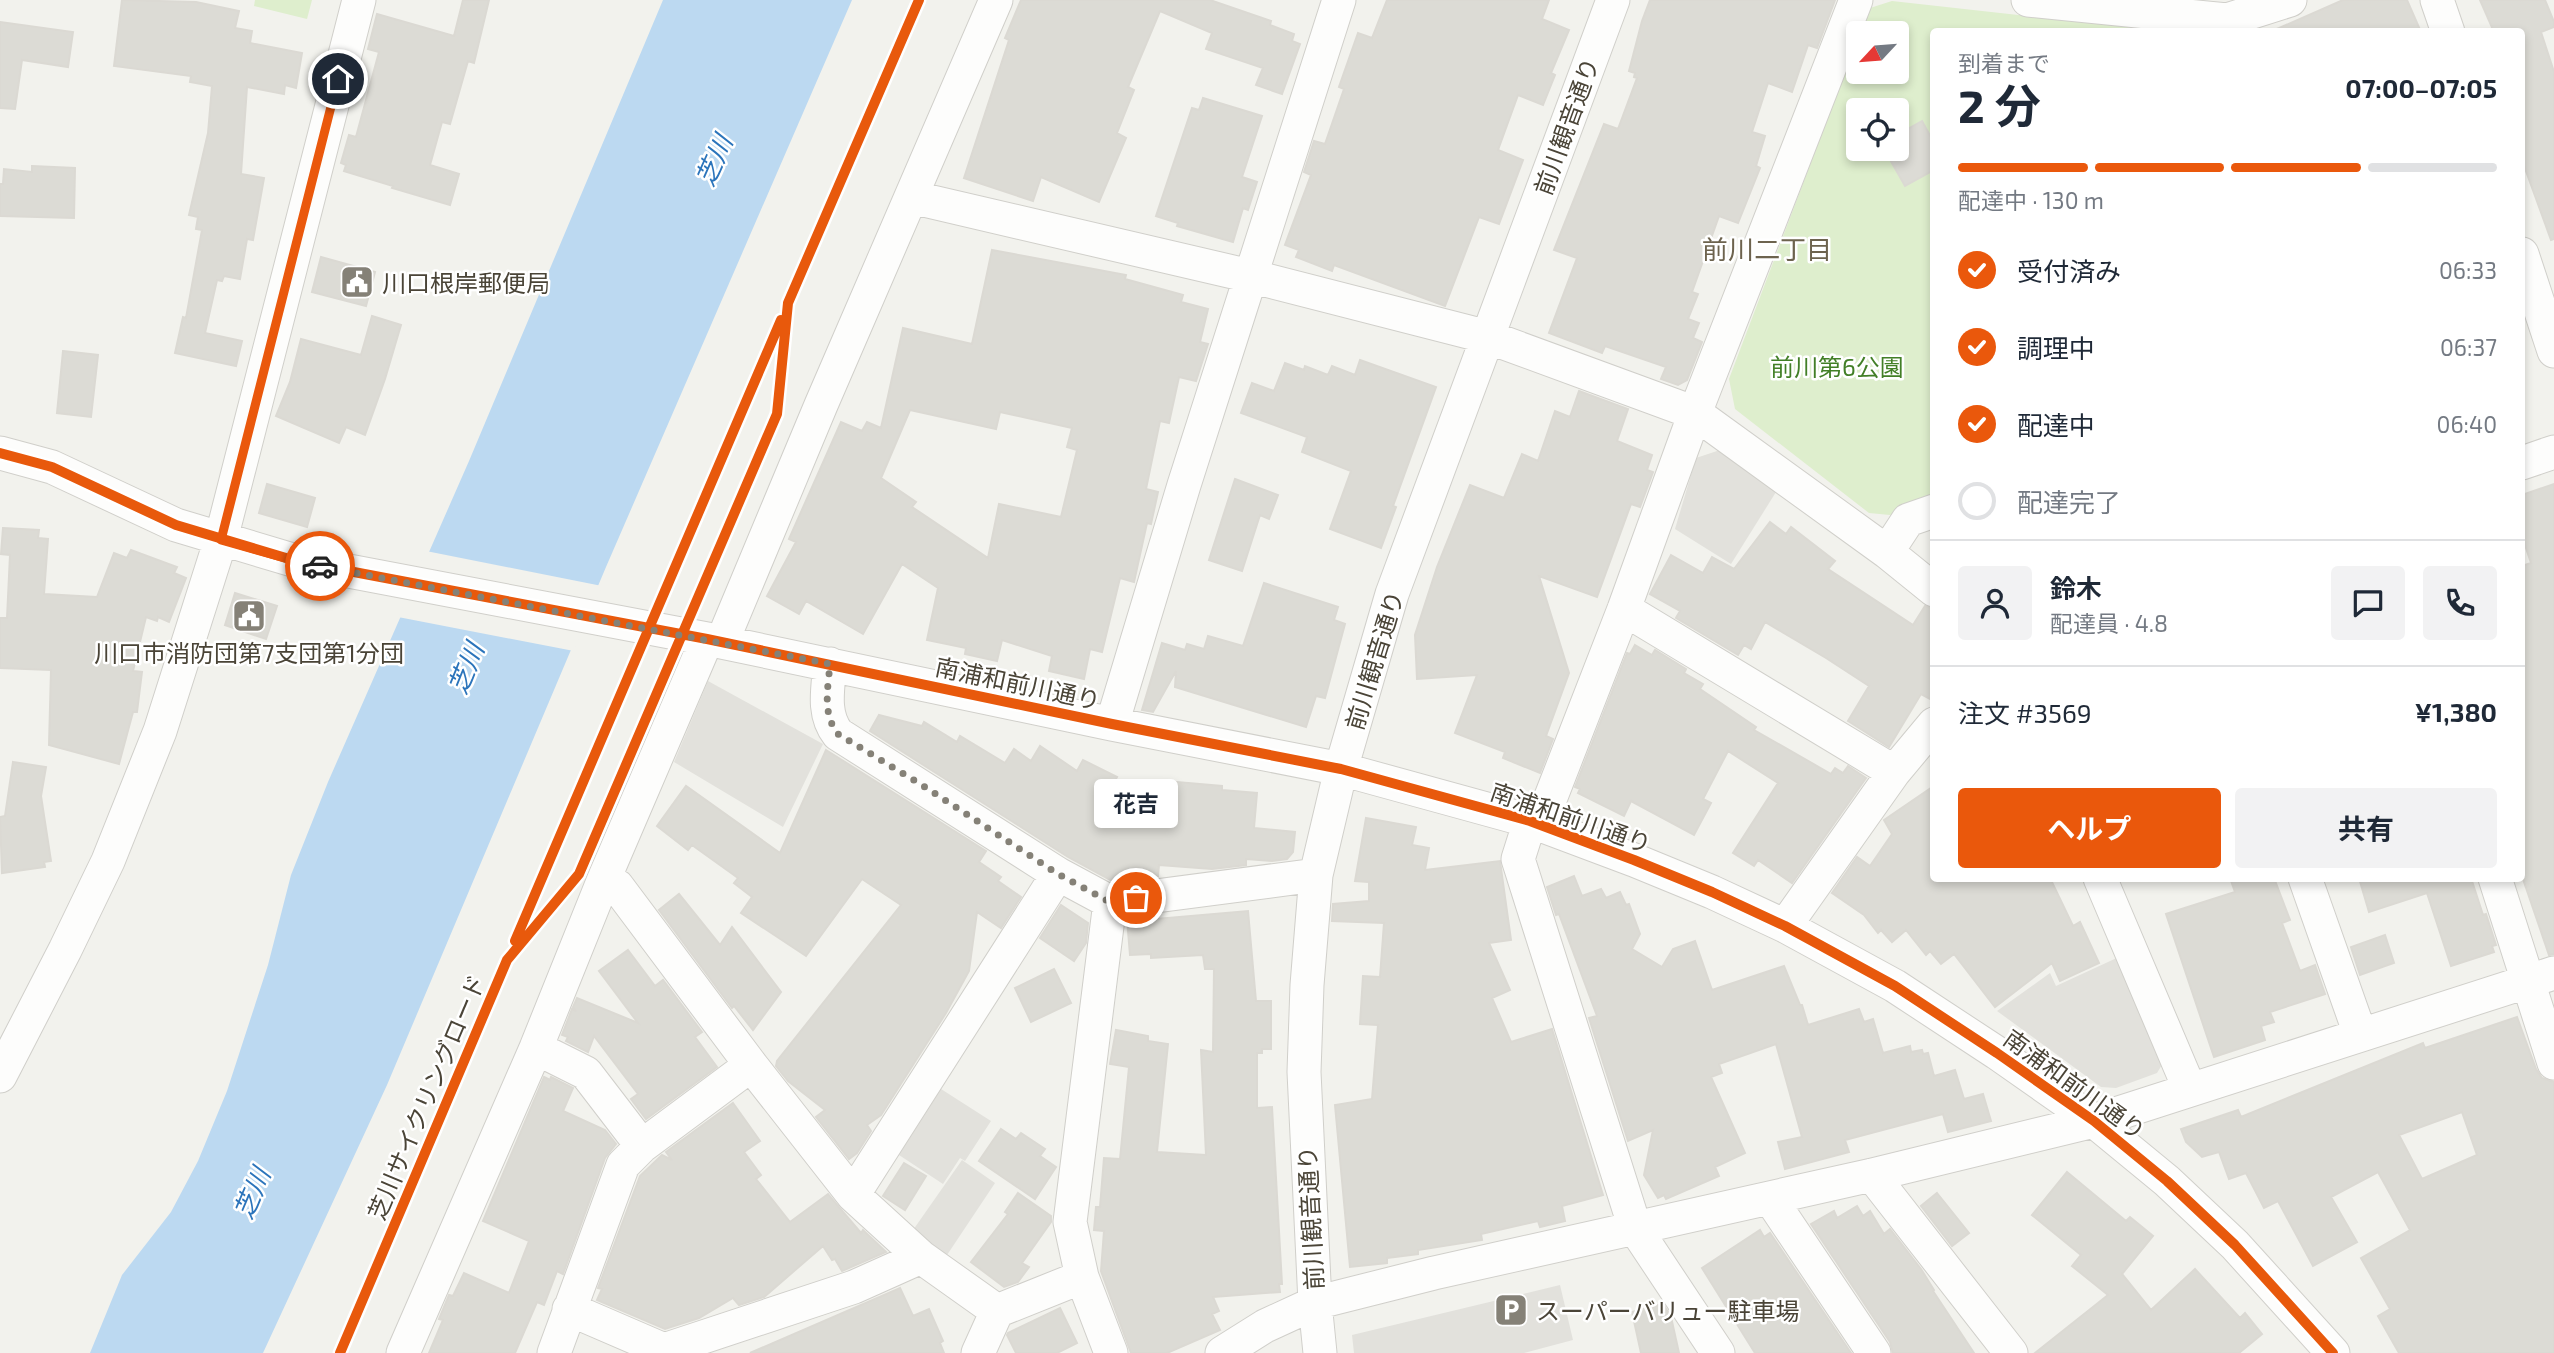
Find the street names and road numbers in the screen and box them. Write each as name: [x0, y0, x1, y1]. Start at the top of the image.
street label: 前川観音通り: [1528, 53, 1604, 199]
street label: 前川観音通り: [1339, 587, 1409, 733]
street label: 南浦和前川通り: [933, 651, 1103, 715]
street label: 南浦和前川通り: [1487, 776, 1655, 858]
street label: 芝川サイクリングロード: [361, 970, 491, 1224]
street label: 南浦和前川通り: [1999, 1023, 2151, 1145]
street label: 前川観音通り: [1292, 1145, 1328, 1291]

